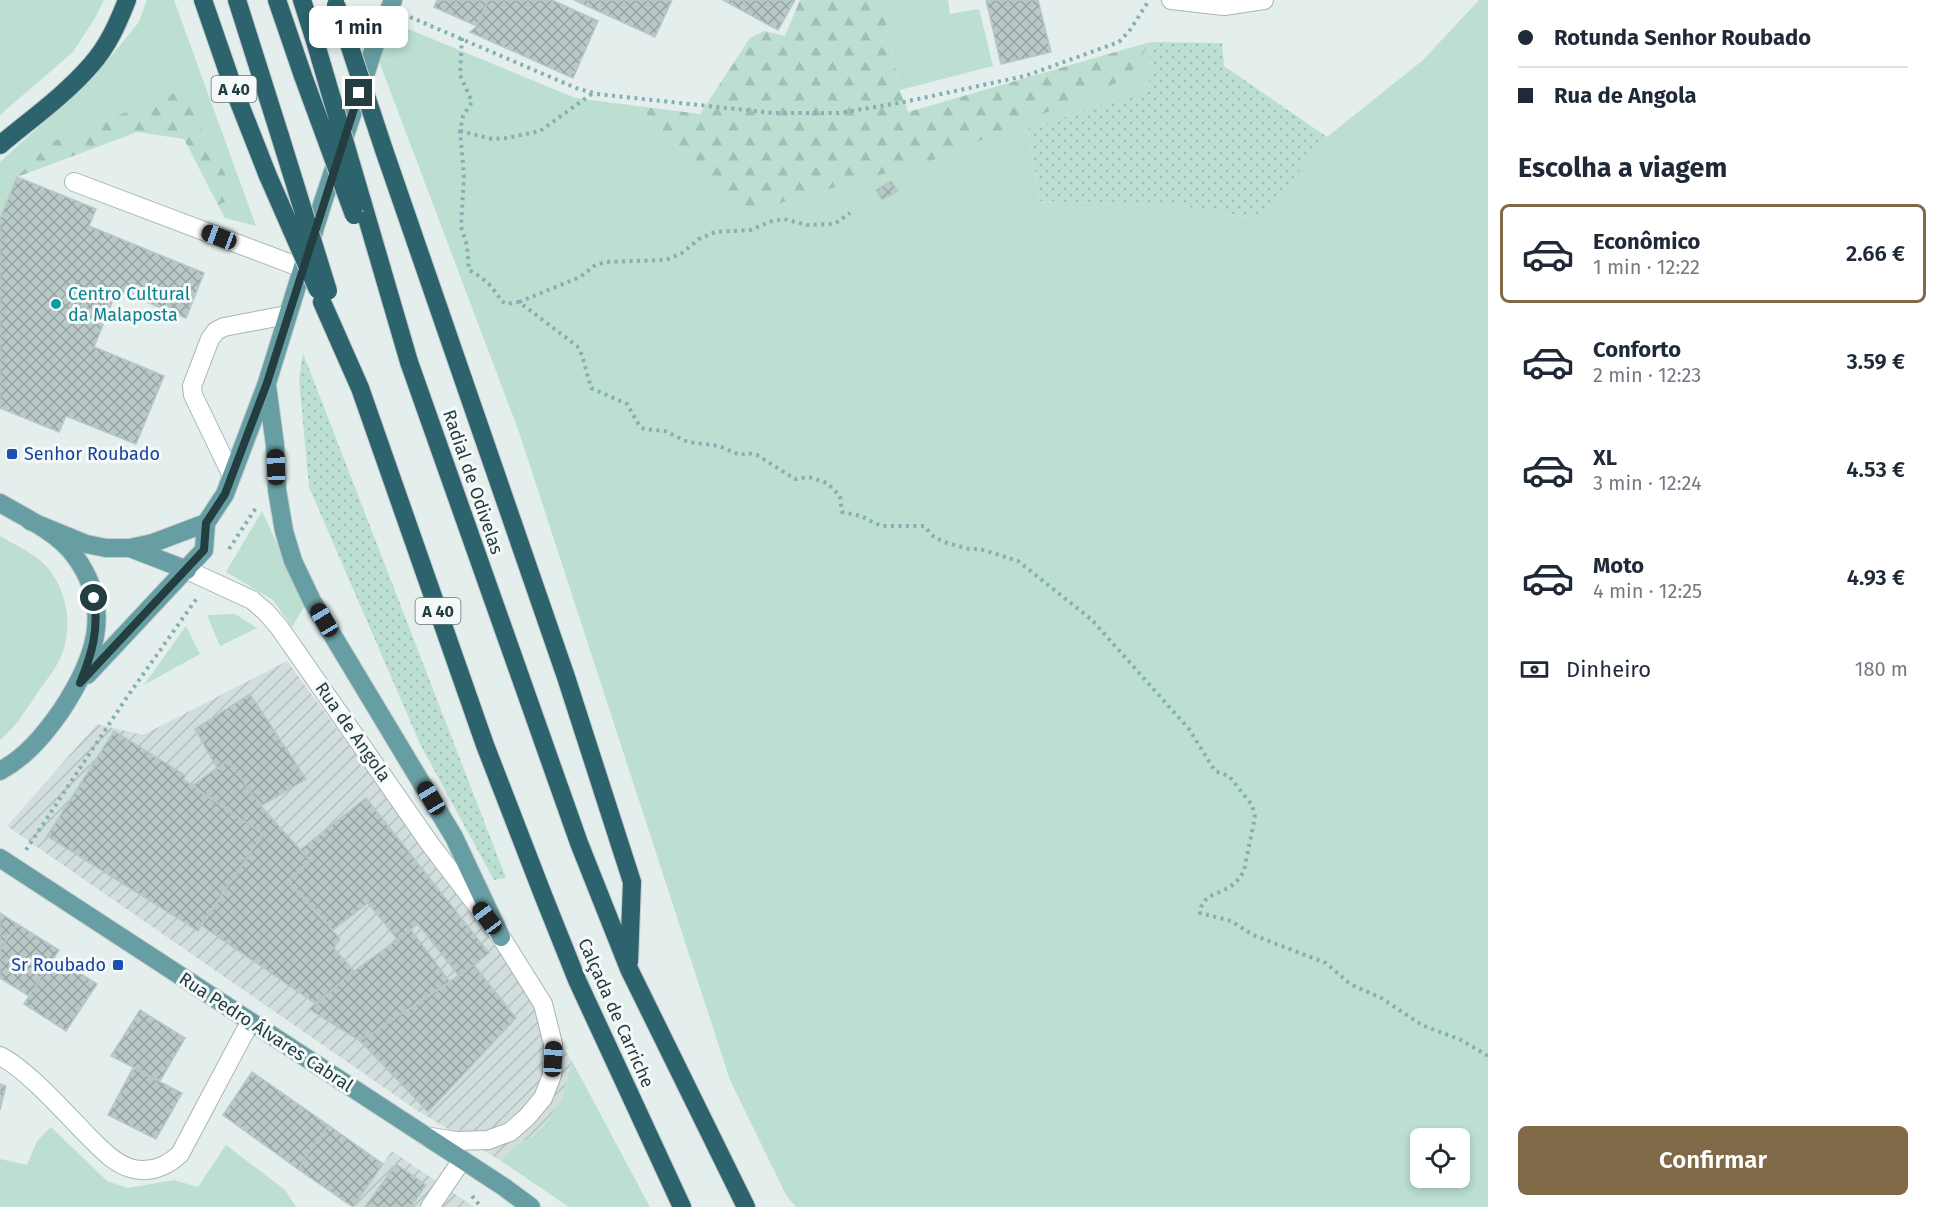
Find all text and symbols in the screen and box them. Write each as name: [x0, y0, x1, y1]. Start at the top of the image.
callout: 1 min: [310, 6, 409, 48]
text: 1 min: [334, 15, 383, 39]
text: Rotunda Senhor Roubado: [1554, 24, 1811, 51]
road number: A 40: [212, 76, 256, 102]
route end: [345, 79, 372, 106]
text: Rua de Angola: [1554, 82, 1697, 109]
text: Escolha a viagem: [1518, 152, 1727, 184]
car: [199, 222, 239, 252]
icon: car: [1521, 227, 1575, 281]
text: Econômico: [1593, 228, 1700, 255]
text: 2.66 €: [1846, 240, 1905, 267]
text: 1 min · 12:22: [1593, 255, 1700, 279]
place label: Centro Cultural da Malaposta: [68, 283, 190, 326]
marker: Centro Cultural da Malaposta: [49, 297, 63, 311]
icon: car: [1521, 335, 1575, 389]
text: Conforto: [1593, 336, 1681, 363]
text: 3.59 €: [1846, 348, 1905, 375]
text: 2 min · 12:23: [1593, 363, 1701, 387]
street label: Radial de Odivelas: [438, 407, 508, 557]
place label: Senhor Roubado: [24, 443, 160, 465]
icon: car: [1521, 443, 1575, 497]
text: XL: [1593, 444, 1617, 471]
marker: Senhor Roubado: [5, 447, 19, 461]
car: [266, 449, 286, 485]
text: 4.53 €: [1846, 456, 1905, 483]
text: 3 min · 12:24: [1593, 471, 1702, 495]
icon: car: [1521, 551, 1575, 605]
text: Moto: [1593, 552, 1644, 579]
text: 4.93 €: [1847, 564, 1905, 591]
text: 4 min · 12:25: [1593, 579, 1702, 603]
route start: [80, 584, 107, 611]
road number: A 40: [416, 598, 460, 624]
car: [307, 600, 341, 640]
icon: cash: [1518, 653, 1551, 686]
text: Dinheiro: [1566, 656, 1651, 683]
text: 180 m: [1855, 657, 1908, 681]
street label: Rua de Angola: [311, 678, 395, 786]
car: [414, 778, 448, 818]
car: [469, 898, 505, 938]
street label: Calçada de Carriche: [573, 935, 659, 1091]
place label: Sr Roubado: [11, 954, 106, 976]
marker: Sr Roubado: [111, 958, 125, 972]
street label: Rua Pedro Álvares Cabral: [175, 967, 358, 1096]
car: [543, 1041, 563, 1077]
button: Confirmar: [1518, 1126, 1908, 1195]
map controls: [1410, 1128, 1470, 1188]
button: locate: [1410, 1128, 1470, 1188]

